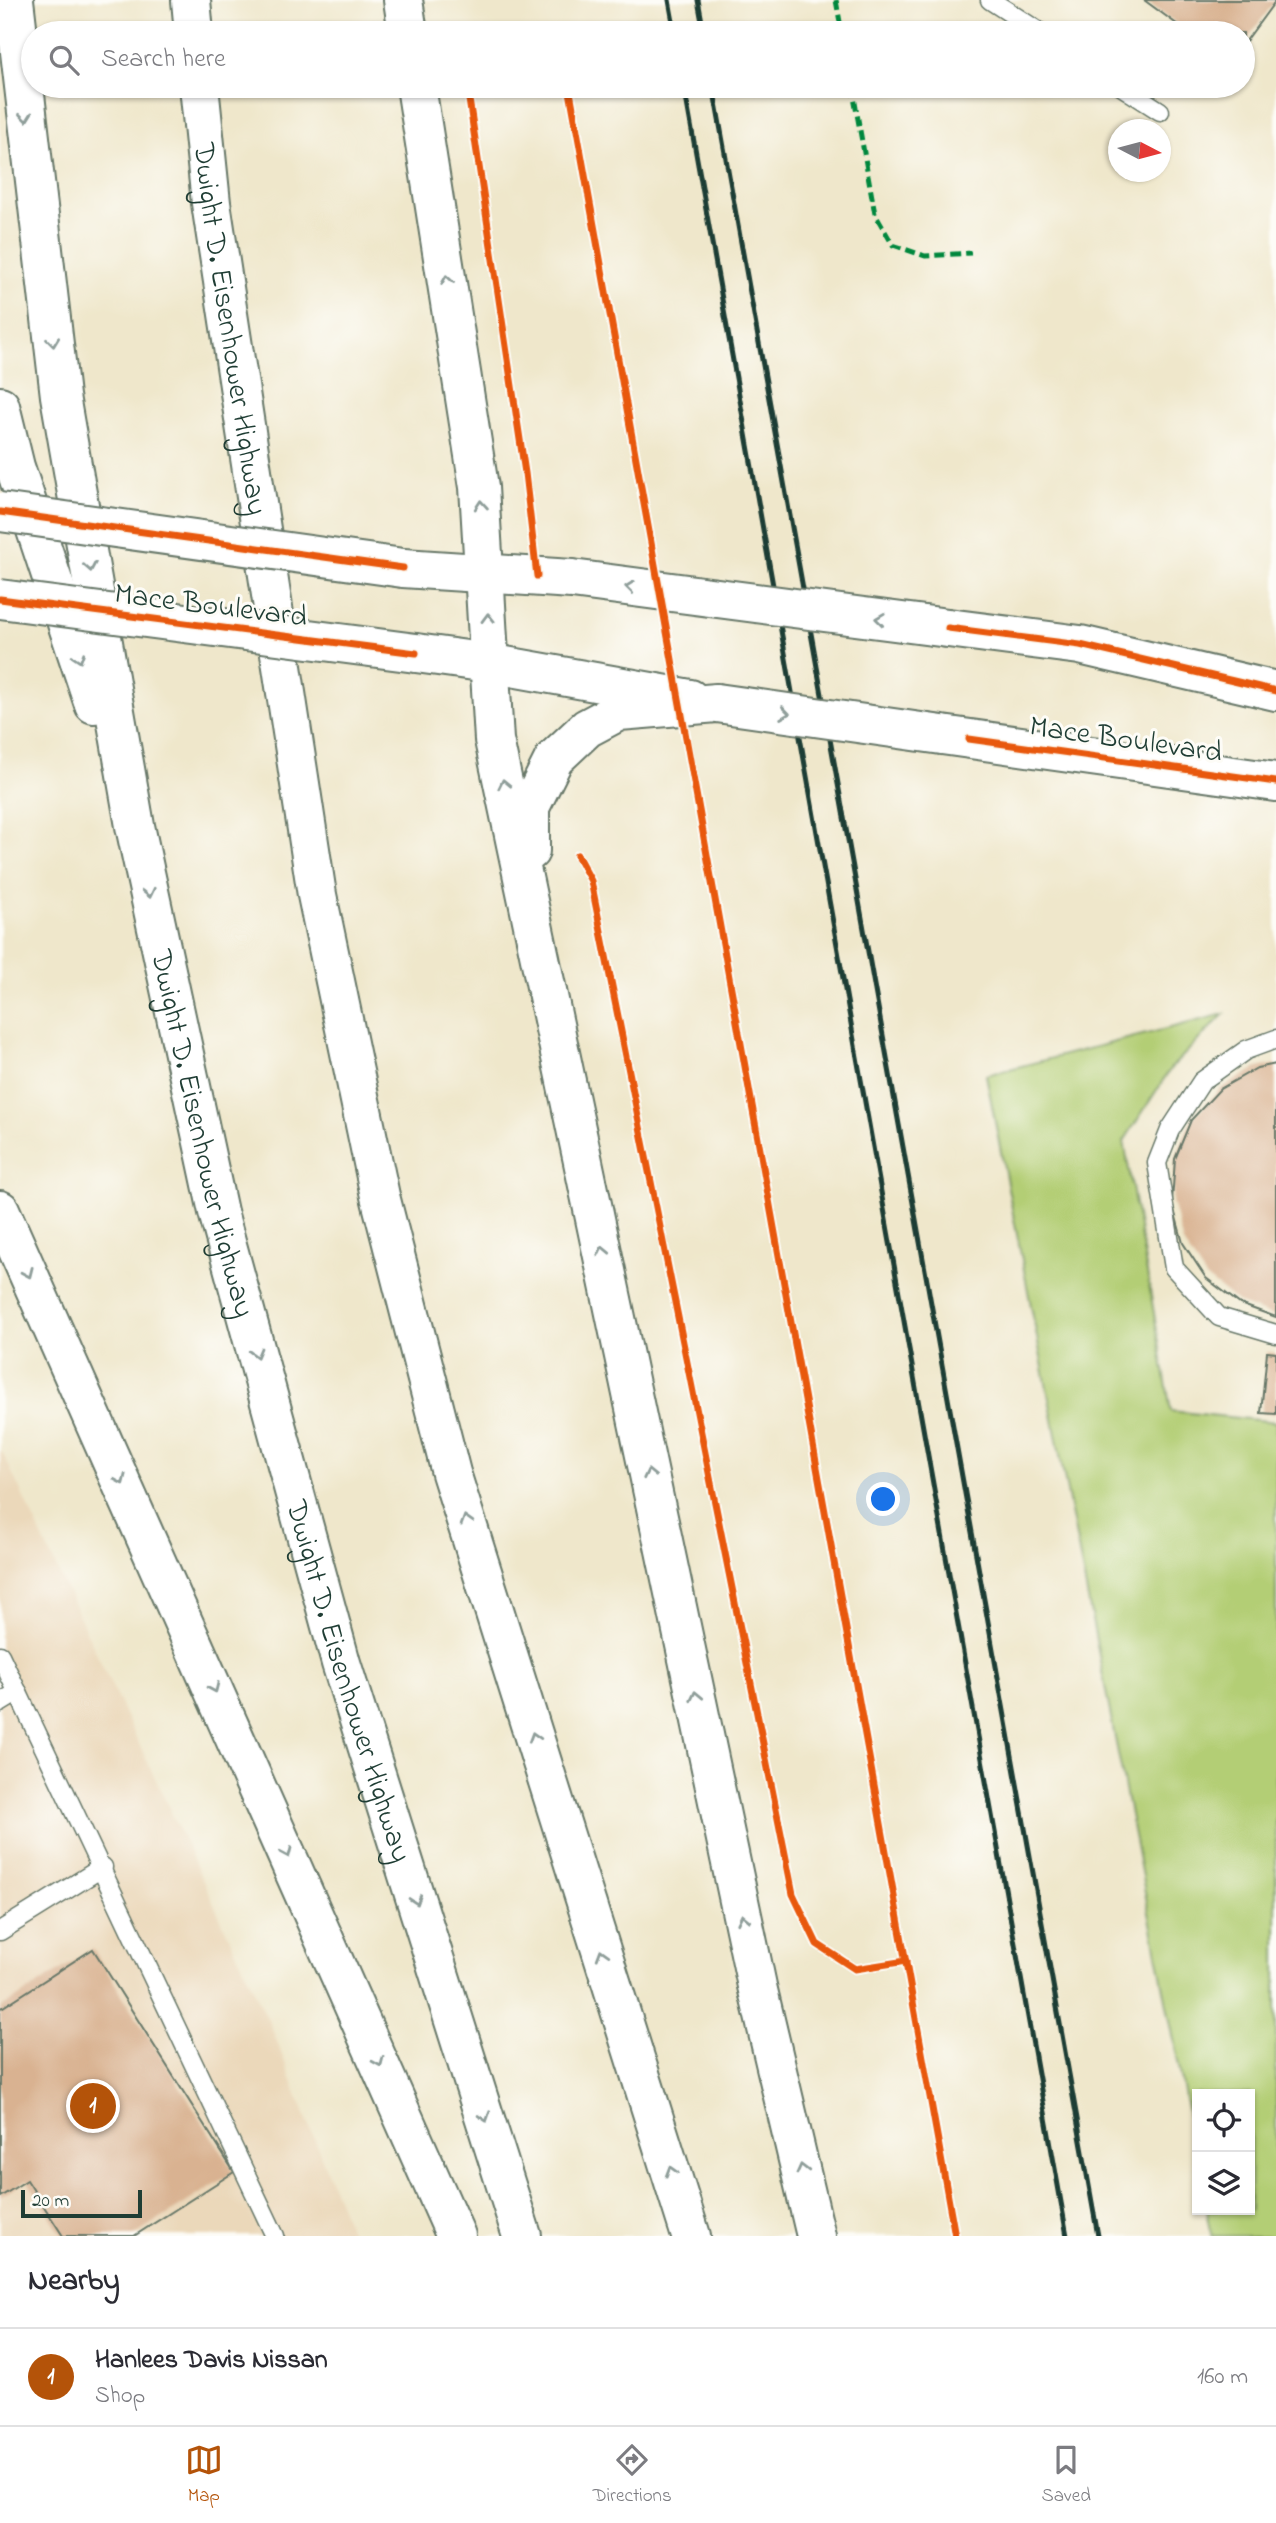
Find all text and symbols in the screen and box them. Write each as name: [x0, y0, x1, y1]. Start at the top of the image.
search box: [21, 21, 1255, 98]
icon: search: [45, 41, 83, 79]
text: Search here: [101, 41, 226, 79]
one-way arrow: [18, 111, 33, 122]
north arrow: [1108, 119, 1171, 182]
street label: Dwight D. Eisenhower Highway: [180, 140, 278, 518]
one-way arrow: [440, 274, 455, 286]
one-way arrow: [46, 337, 61, 348]
one-way arrow: [474, 499, 489, 510]
one-way arrow: [81, 561, 96, 573]
street label: Mace Boulevard: [112, 573, 310, 641]
one-way arrow: [624, 579, 636, 594]
one-way arrow: [874, 611, 886, 626]
one-way arrow: [480, 612, 495, 623]
one-way arrow: [70, 652, 85, 664]
one-way arrow: [779, 705, 791, 720]
street label: Mace Boulevard: [1026, 706, 1225, 776]
one-way arrow: [497, 778, 512, 790]
one-way arrow: [140, 886, 155, 898]
street label: Dwight D. Eisenhower Highway: [137, 945, 265, 1323]
one-way arrow: [596, 1245, 611, 1257]
one-way arrow: [20, 1266, 34, 1278]
one-way arrow: [248, 1346, 262, 1358]
one-way arrow: [643, 1468, 658, 1480]
one-way arrow: [113, 1473, 127, 1486]
your location: [866, 1482, 900, 1516]
street label: Dwight D. Eisenhower Highway: [272, 1495, 422, 1868]
one-way arrow: [459, 1514, 474, 1526]
one-way arrow: [206, 1681, 220, 1693]
one-way arrow: [690, 1690, 705, 1702]
one-way arrow: [528, 1731, 542, 1744]
one-way arrow: [279, 1846, 293, 1859]
one-way arrow: [408, 1893, 422, 1906]
one-way arrow: [736, 1913, 751, 1925]
one-way arrow: [596, 1948, 611, 1960]
one-way arrow: [371, 2054, 385, 2067]
pin: 1: [70, 2080, 116, 2132]
map controls: [1192, 2089, 1255, 2215]
button: locate: [1192, 2089, 1255, 2152]
one-way arrow: [476, 2111, 491, 2123]
button: layers: [1192, 2152, 1255, 2215]
one-way arrow: [796, 2163, 810, 2175]
one-way arrow: [664, 2165, 679, 2177]
scale bar: [21, 2187, 142, 2219]
text: 20 m: [32, 2188, 69, 2215]
text: Nearby: [28, 2260, 120, 2304]
text: Hanlees Davis Nissan: [95, 2342, 328, 2380]
text: 1: [47, 2361, 55, 2394]
text: 160 m: [1197, 2361, 1248, 2394]
text: Shop: [95, 2380, 145, 2413]
tab: Map: [185, 2441, 223, 2510]
tab: Directions: [593, 2441, 672, 2510]
tab: Saved: [1042, 2441, 1091, 2510]

